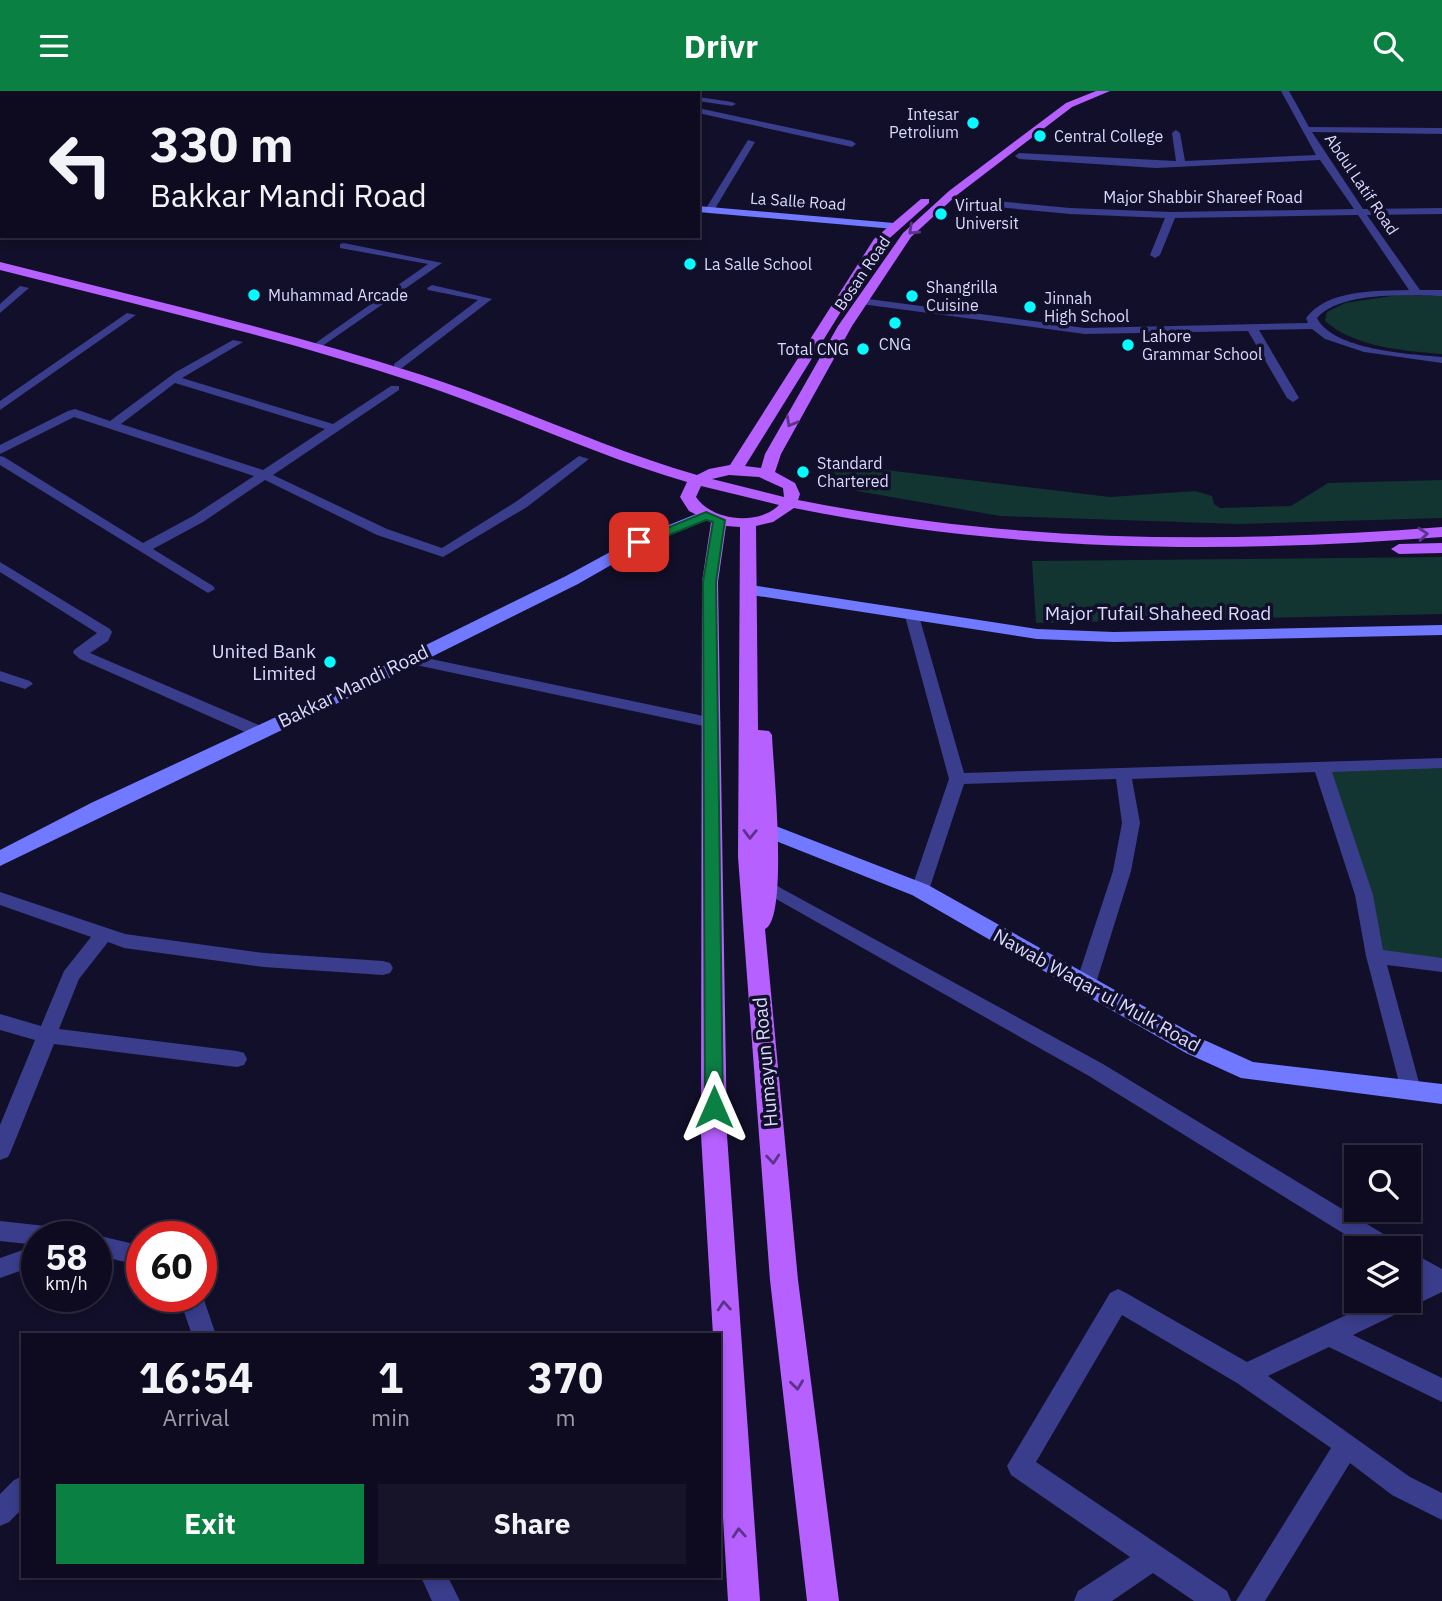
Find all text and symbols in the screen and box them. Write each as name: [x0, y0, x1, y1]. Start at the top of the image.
text: Drivr: [684, 25, 758, 67]
icon: menu: [35, 27, 73, 65]
icon: search: [1369, 27, 1407, 65]
place label: Intesar Petrolium: [889, 104, 959, 142]
text: 330 m: [150, 112, 294, 175]
marker: Intesar Petrolium: [965, 115, 981, 131]
icon: left: [35, 119, 126, 210]
place label: Central College: [1054, 126, 1164, 146]
marker: Central College: [1032, 128, 1048, 144]
street label: Abdul Latif Road: [1321, 130, 1403, 238]
text: Bakkar Mandi Road: [150, 174, 427, 216]
street label: Major Shabbir Shareef Road: [1103, 187, 1303, 207]
street label: La Salle Road: [749, 188, 847, 214]
place label: Virtual Universit: [955, 195, 1019, 233]
marker: Virtual Universit: [933, 206, 949, 222]
one-way arrow: [908, 222, 921, 234]
street label: Bosan Road: [830, 232, 894, 314]
place label: La Salle School: [704, 254, 812, 274]
marker: La Salle School: [682, 256, 698, 272]
place label: Shangrilla Cuisine: [926, 277, 998, 315]
place label: Muhammad Arcade: [268, 285, 408, 305]
marker: Muhammad Arcade: [246, 287, 262, 303]
marker: Shangrilla Cuisine: [904, 288, 920, 304]
place label: Jinnah High School: [1044, 288, 1129, 326]
marker: Jinnah High School: [1022, 299, 1038, 315]
marker: CNG: [887, 315, 903, 331]
place label: Lahore Grammar School: [1142, 326, 1262, 364]
place label: CNG: [879, 334, 911, 354]
marker: Lahore Grammar School: [1120, 337, 1136, 353]
place label: Total CNG: [777, 339, 849, 359]
marker: Total CNG: [855, 341, 871, 357]
one-way arrow: [786, 414, 799, 427]
place label: Standard Chartered: [817, 453, 889, 491]
marker: Standard Chartered: [795, 464, 811, 480]
pin: [609, 512, 669, 572]
icon: arrive: [620, 523, 658, 561]
one-way arrow: [1418, 527, 1429, 542]
street label: Major Tufail Shaheed Road: [1045, 601, 1271, 625]
place label: United Bank Limited: [212, 639, 316, 685]
street label: Bakkar Mandi Road: [274, 639, 432, 733]
marker: United Bank Limited: [322, 654, 338, 670]
one-way arrow: [742, 829, 757, 840]
street label: Nawab Waqar ul Mulk Road: [989, 923, 1205, 1057]
street label: Humayun Road: [747, 996, 783, 1128]
position arrow: [677, 1070, 751, 1144]
map controls: [1344, 1145, 1421, 1313]
button: search: [1344, 1145, 1421, 1222]
one-way arrow: [766, 1153, 781, 1165]
speed limit sign: 60: [126, 1221, 217, 1312]
text: 58: [45, 1234, 88, 1280]
button: layers: [1344, 1236, 1421, 1313]
text: km/h: [45, 1272, 88, 1295]
one-way arrow: [717, 1300, 732, 1311]
text: 16:54: [139, 1350, 253, 1405]
text: 1: [378, 1350, 403, 1405]
text: 370: [528, 1350, 603, 1405]
one-way arrow: [789, 1379, 804, 1391]
text: Arrival: [163, 1402, 230, 1432]
text: min: [371, 1402, 410, 1432]
text: m: [555, 1402, 576, 1432]
button: Exit: [56, 1484, 364, 1564]
button: Share: [378, 1484, 686, 1564]
one-way arrow: [732, 1527, 747, 1538]

